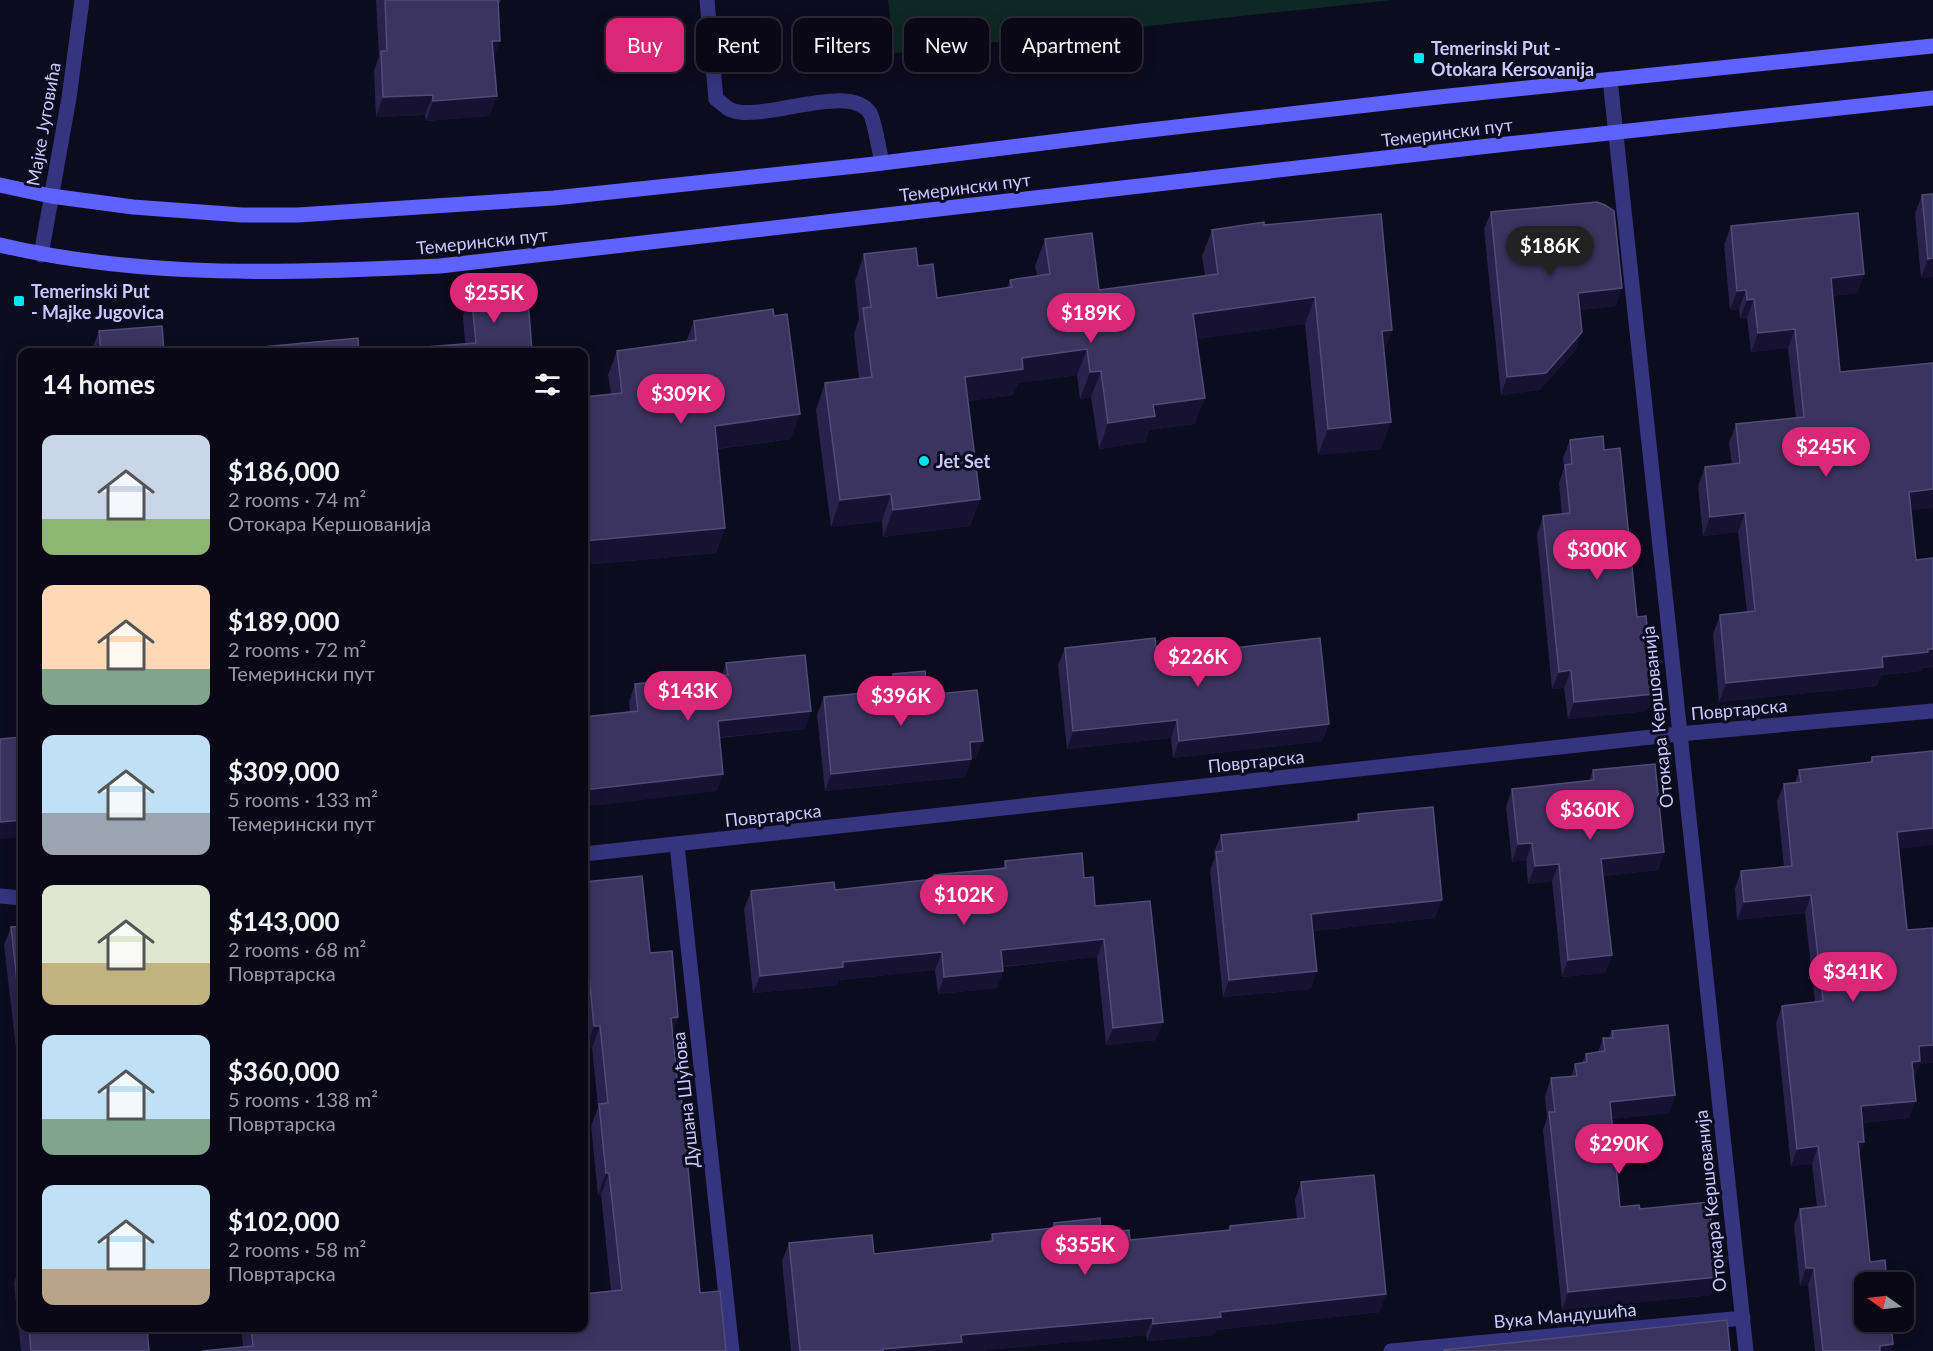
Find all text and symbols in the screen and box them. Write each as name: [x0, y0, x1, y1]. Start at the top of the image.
chip: Buy: [606, 18, 684, 72]
chip: Rent: [696, 18, 781, 72]
chip: Filters: [793, 18, 892, 72]
chip: New: [904, 18, 989, 72]
chip: Apartment: [1001, 18, 1142, 72]
place label: Temerinski Put - Otokara Kersovanija: [1431, 37, 1594, 80]
marker: Temerinski Put - Otokara Kersovanija: [1412, 51, 1426, 65]
street label: Мајке Југовића: [21, 61, 65, 187]
street label: Темерински пут: [1380, 113, 1514, 151]
street label: Темерински пут: [898, 168, 1032, 206]
street label: Темерински пут: [415, 223, 549, 259]
pin: $186K: [1508, 226, 1592, 277]
text: $186K: [1520, 233, 1580, 257]
pin: $255K: [452, 273, 536, 324]
place label: Temerinski Put - Majke Jugovica: [31, 280, 164, 323]
text: $255K: [464, 280, 524, 304]
pin: $189K: [1049, 293, 1133, 344]
marker: Temerinski Put - Majke Jugovica: [12, 294, 26, 308]
text: $189K: [1061, 300, 1121, 324]
text: 14 homes: [42, 368, 155, 400]
icon: filters: [531, 368, 564, 401]
pin: $309K: [639, 374, 723, 425]
text: $309K: [651, 381, 711, 405]
pin: $245K: [1784, 427, 1868, 478]
text: $245K: [1796, 434, 1856, 458]
place label: Jet Set: [936, 450, 990, 472]
marker: Jet Set: [917, 454, 931, 468]
text: $186,000: [228, 455, 340, 487]
icon: home: [90, 459, 162, 531]
text: 2 rooms · 74 m²: [228, 487, 366, 511]
text: Отокара Кершованија: [228, 511, 431, 535]
pin: $300K: [1555, 530, 1639, 581]
text: $300K: [1567, 537, 1627, 561]
text: $189,000: [228, 605, 340, 637]
icon: home: [90, 609, 162, 681]
street label: Отокара Кершованија: [1637, 625, 1677, 809]
text: 2 rooms · 72 m²: [228, 637, 366, 661]
pin: $226K: [1156, 637, 1240, 688]
text: $226K: [1168, 644, 1228, 668]
text: Темерински пут: [228, 661, 375, 685]
pin: $143K: [646, 671, 730, 722]
pin: $396K: [859, 676, 943, 727]
text: $143K: [658, 678, 718, 702]
text: $396K: [871, 683, 931, 707]
street label: Повртарска: [1690, 694, 1788, 724]
street label: Повртарска: [1207, 745, 1305, 777]
text: $309,000: [228, 755, 340, 787]
icon: home: [90, 759, 162, 831]
text: 5 rooms · 133 m²: [228, 787, 378, 811]
pin: $360K: [1548, 790, 1632, 841]
text: $360K: [1560, 797, 1620, 821]
street label: Повртарска: [724, 799, 822, 831]
text: Темерински пут: [228, 811, 375, 835]
pin: $102K: [922, 875, 1006, 926]
text: $102K: [934, 882, 994, 906]
text: $143,000: [228, 905, 340, 937]
icon: home: [90, 909, 162, 981]
text: 2 rooms · 68 m²: [228, 937, 366, 961]
pin: $341K: [1811, 952, 1895, 1003]
text: $341K: [1823, 959, 1883, 983]
text: Повртарска: [228, 961, 336, 985]
street label: Душана Шућова: [667, 1031, 703, 1169]
text: $360,000: [228, 1055, 340, 1087]
icon: home: [90, 1059, 162, 1131]
text: 5 rooms · 138 m²: [228, 1087, 378, 1111]
street label: Отокара Кершованија: [1690, 1109, 1730, 1293]
text: Повртарска: [228, 1111, 336, 1135]
pin: $290K: [1577, 1124, 1661, 1175]
text: $290K: [1589, 1131, 1649, 1155]
text: $102,000: [228, 1205, 340, 1237]
icon: home: [90, 1209, 162, 1281]
pin: $355K: [1043, 1225, 1127, 1276]
text: $355K: [1055, 1232, 1115, 1256]
text: 2 rooms · 58 m²: [228, 1237, 366, 1261]
text: Повртарска: [228, 1261, 336, 1285]
north arrow: [1854, 1272, 1914, 1332]
map controls: [1854, 1272, 1914, 1332]
street label: Вука Мандушића: [1493, 1298, 1637, 1332]

